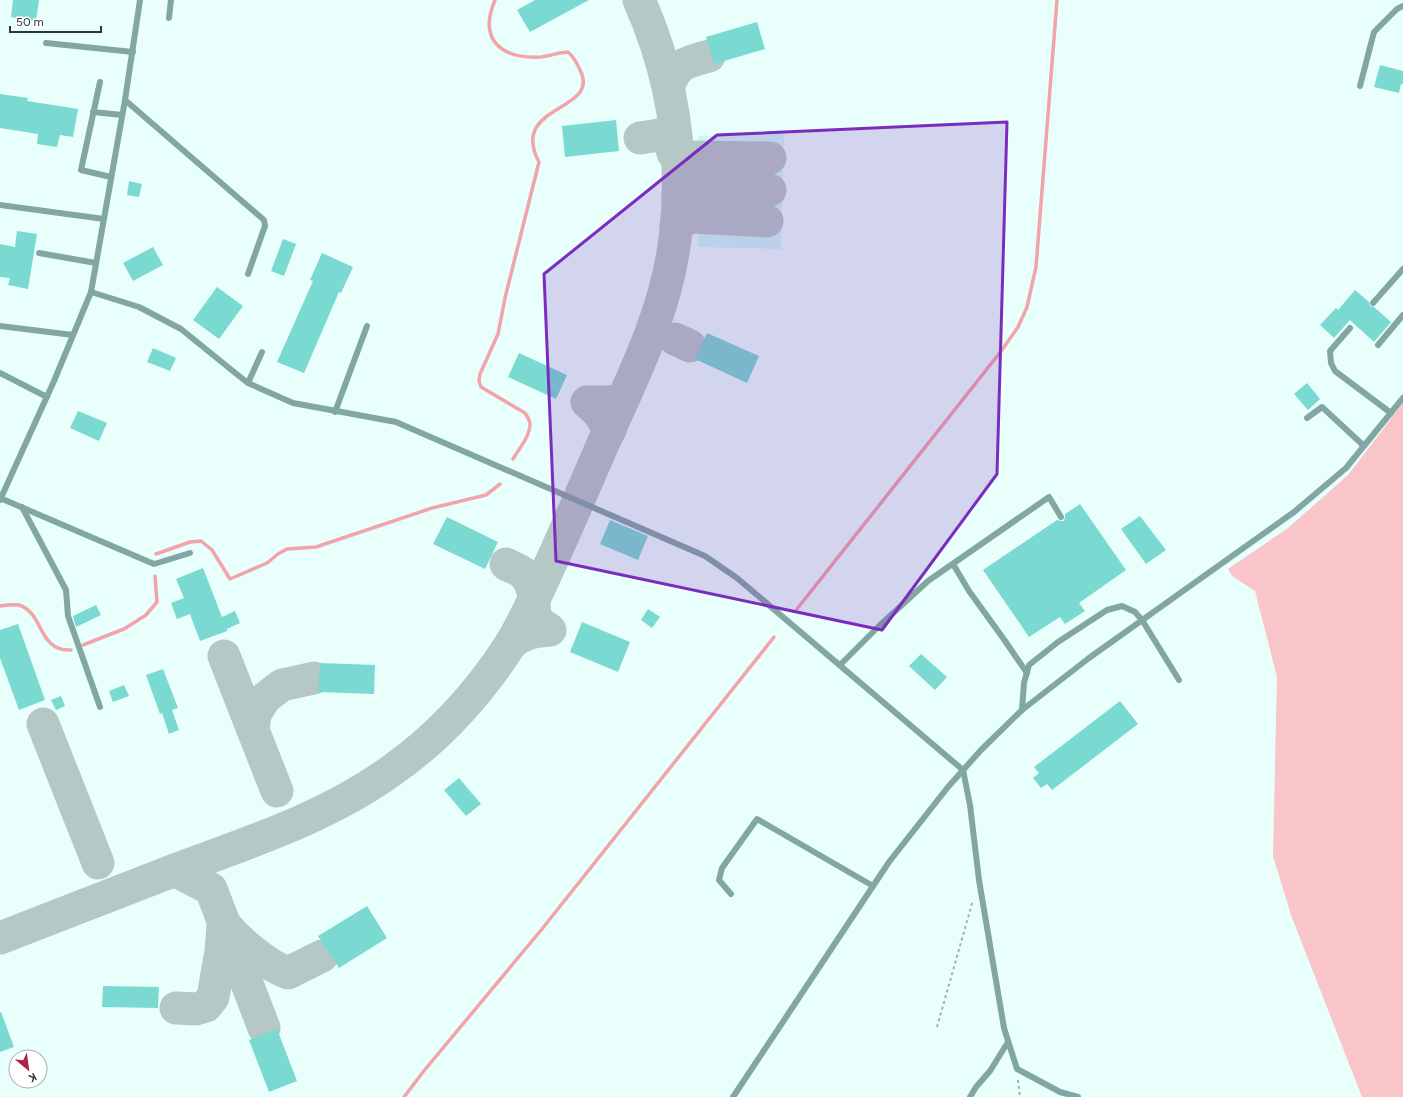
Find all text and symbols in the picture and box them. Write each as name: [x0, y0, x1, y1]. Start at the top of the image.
scale bar: [10, 8, 101, 34]
text: 50 m: [16, 15, 44, 29]
north arrow: [8, 1049, 48, 1089]
text: K: [26, 1070, 39, 1085]

